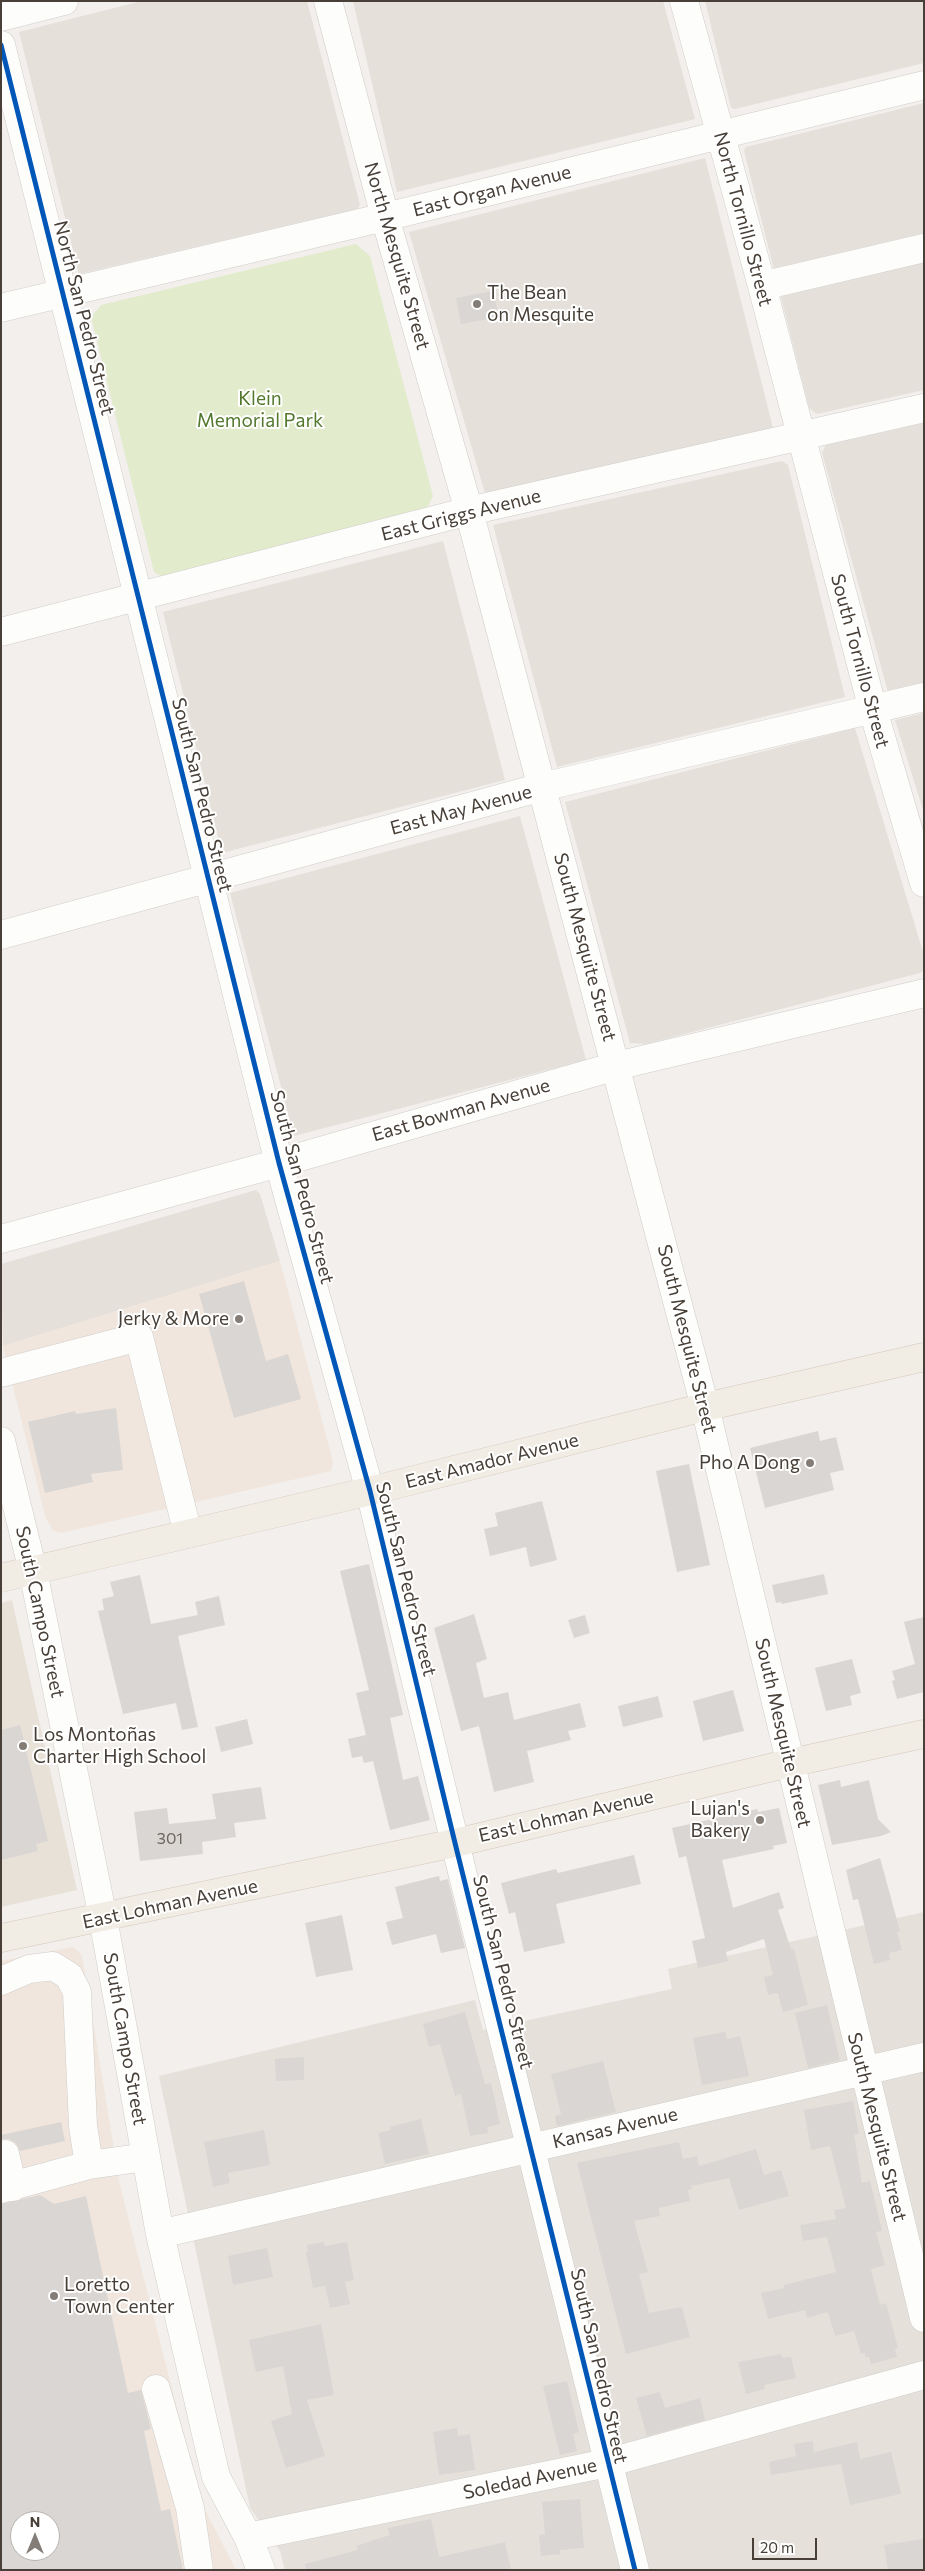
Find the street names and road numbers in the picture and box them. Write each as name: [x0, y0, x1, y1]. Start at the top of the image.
street label: North Tornillo Street: [709, 129, 777, 309]
street label: North Mesquite Street: [359, 160, 435, 352]
street label: East Organ Avenue: [410, 160, 574, 222]
street label: North San Pedro Street: [49, 218, 119, 418]
street label: East Griggs Avenue: [379, 484, 543, 546]
street label: South Tornillo Street: [826, 572, 894, 750]
street label: South San Pedro Street: [167, 695, 237, 895]
street label: East May Avenue: [388, 780, 534, 840]
street label: South Mesquite Street: [549, 850, 621, 1044]
street label: East Bowman Avenue: [369, 1074, 553, 1146]
street label: South San Pedro Street: [265, 1088, 339, 1286]
street label: South Mesquite Street: [652, 1242, 722, 1436]
street label: East Amador Avenue: [403, 1428, 581, 1494]
street label: South San Pedro Street: [371, 1479, 441, 1679]
street label: South Campo Street: [11, 1524, 69, 1700]
street label: South Mesquite Street: [750, 1636, 816, 1830]
street label: East Lohman Avenue: [476, 1785, 656, 1847]
street label: South San Pedro Street: [468, 1872, 538, 2072]
street label: East Lohman Avenue: [80, 1874, 260, 1934]
street label: South Campo Street: [99, 1951, 151, 2127]
street label: South Mesquite Street: [842, 2030, 912, 2224]
street label: Kansas Avenue: [550, 2103, 680, 2153]
street label: South San Pedro Street: [565, 2266, 633, 2466]
street label: Soledad Avenue: [461, 2454, 599, 2504]

